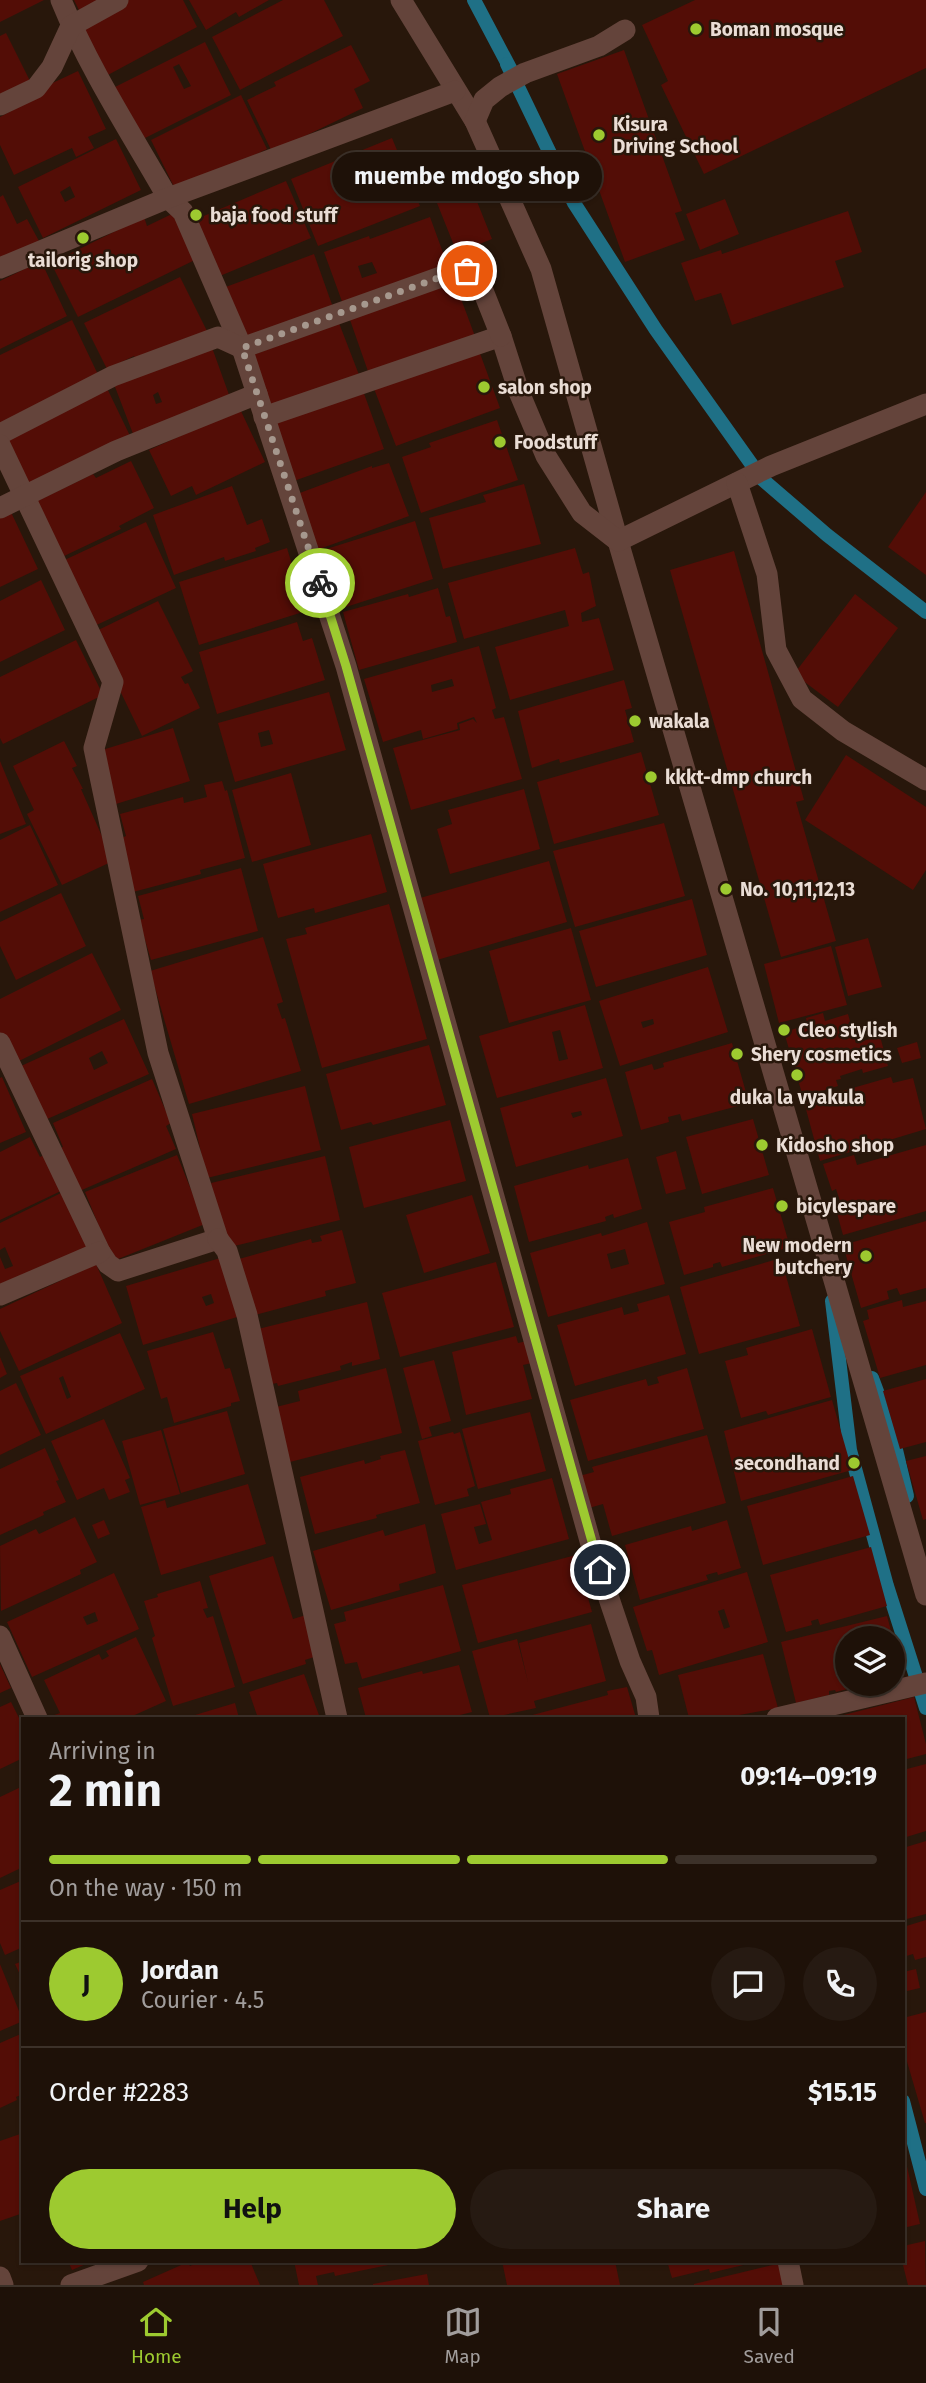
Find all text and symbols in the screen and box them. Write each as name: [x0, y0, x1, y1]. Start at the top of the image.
place label: Boman mosque: [710, 18, 844, 41]
marker: Boman mosque: [688, 21, 704, 37]
place label: Kisura Driving School: [613, 113, 739, 158]
marker: Kisura Driving School: [591, 127, 607, 143]
callout: muembe mdogo shop: [332, 152, 602, 201]
text: muembe mdogo shop: [354, 162, 580, 190]
place label: baja food stuff: [210, 204, 339, 227]
marker: baja food stuff: [188, 207, 204, 223]
marker: tailorig shop: [75, 230, 91, 246]
pin: [437, 241, 497, 301]
place label: tailorig shop: [28, 249, 138, 272]
icon: bag: [448, 252, 486, 290]
place label: salon shop: [498, 376, 592, 399]
marker: salon shop: [476, 379, 492, 395]
place label: Foodstuff: [514, 431, 599, 454]
marker: Foodstuff: [492, 434, 508, 450]
courier: [285, 548, 355, 618]
icon: bike: [301, 564, 339, 602]
place label: wakala: [649, 710, 710, 733]
marker: wakala: [627, 713, 643, 729]
place label: kkkt-dmp church: [665, 766, 812, 789]
marker: kkkt-dmp church: [643, 769, 659, 785]
place label: No. 10,11,12,13: [740, 878, 855, 901]
marker: No. 10,11,12,13: [718, 881, 734, 897]
place label: Cleo stylish: [798, 1019, 898, 1042]
marker: Cleo stylish: [776, 1022, 792, 1038]
place label: Shery cosmetics: [751, 1043, 892, 1066]
marker: Shery cosmetics: [729, 1046, 745, 1062]
marker: duka la vyakula: [789, 1067, 805, 1083]
place label: duka la vyakula: [730, 1086, 864, 1109]
place label: Kidosho shop: [776, 1134, 894, 1157]
marker: Kidosho shop: [754, 1137, 770, 1153]
place label: bicylespare: [796, 1195, 896, 1218]
marker: bicylespare: [774, 1198, 790, 1214]
place label: New modern butchery: [743, 1234, 852, 1279]
marker: New modern butchery: [858, 1248, 874, 1264]
place label: secondhand: [734, 1452, 840, 1475]
marker: secondhand: [846, 1455, 862, 1471]
pin: [570, 1540, 630, 1600]
icon: home: [581, 1551, 619, 1589]
map controls: [835, 1626, 905, 1696]
button: layers: [835, 1626, 905, 1696]
text: Arriving in: [49, 1737, 156, 1765]
text: 09:14–09:19: [740, 1761, 877, 1792]
text: 2 min: [49, 1763, 162, 1818]
text: On the way · 150 m: [49, 1874, 242, 1902]
button: chat: [711, 1947, 785, 2021]
button: phone: [803, 1947, 877, 2021]
text: Jordan: [141, 1955, 219, 1986]
text: J: [82, 1969, 90, 2000]
text: Courier · 4.5: [141, 1986, 264, 2014]
text: Order #2283: [49, 2077, 189, 2108]
text: $15.15: [808, 2077, 877, 2108]
button: Help: [49, 2169, 456, 2249]
button: Share: [470, 2169, 877, 2249]
tab: Home: [131, 2303, 182, 2368]
tab: Map: [444, 2303, 482, 2368]
tab: Saved: [744, 2303, 795, 2368]

